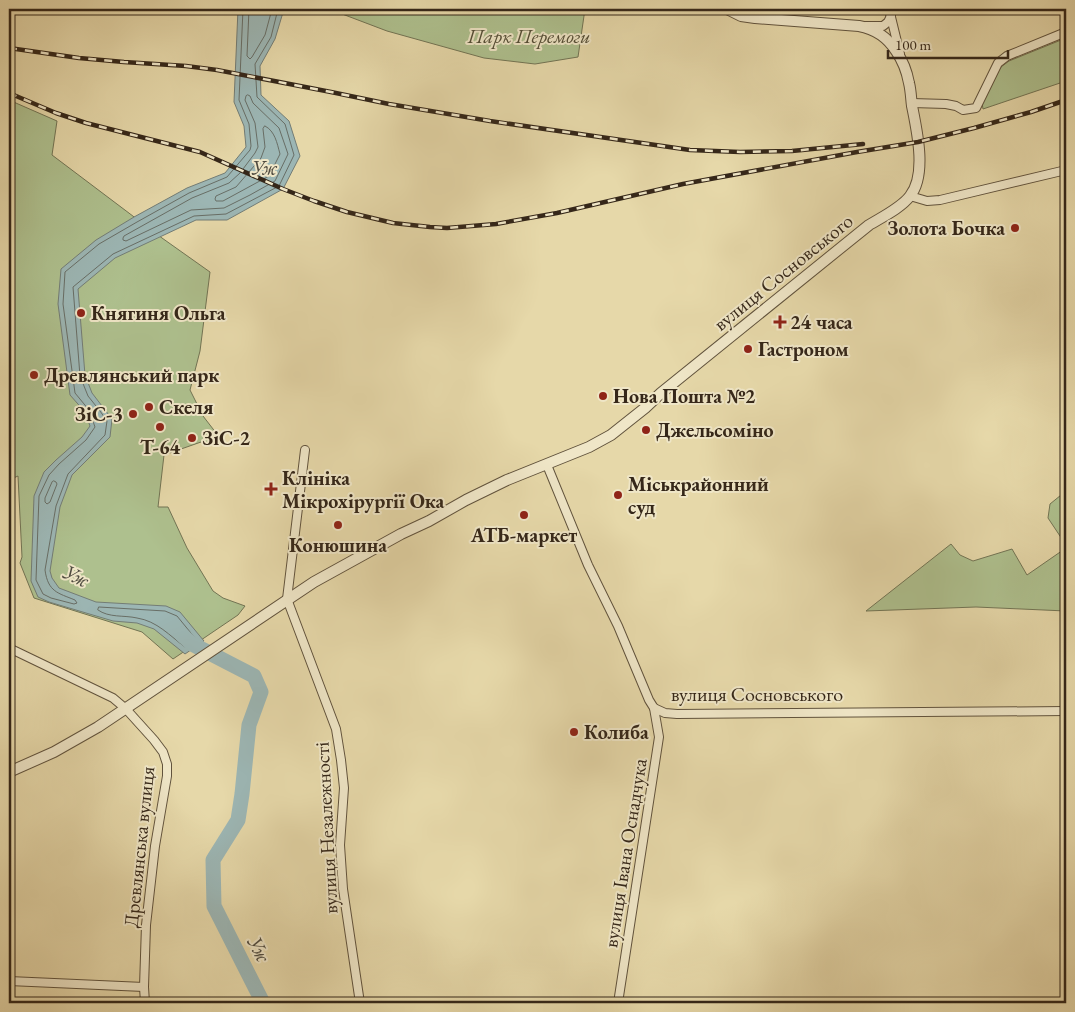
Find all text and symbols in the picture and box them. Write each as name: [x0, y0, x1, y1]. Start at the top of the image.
park label: Парк Перемоги: [467, 23, 590, 49]
scale bar: [888, 28, 1008, 60]
text: 100 m: [895, 35, 932, 54]
water label: Уж: [251, 154, 277, 181]
street label: вулиця Сосновського: [708, 208, 858, 336]
place label: Золота Бочка: [887, 215, 1005, 241]
marker: Золота Бочка: [1009, 222, 1021, 234]
place label: Княгиня Ольга: [91, 300, 226, 326]
marker: Княгиня Ольга: [75, 307, 87, 319]
place label: 24 часа: [790, 309, 853, 335]
marker: 24 часа: [774, 316, 786, 328]
place label: Гастроном: [758, 336, 849, 362]
marker: Гастроном: [742, 343, 754, 355]
place label: Древлянський парк: [44, 362, 219, 388]
marker: Древлянський парк: [28, 369, 40, 381]
place label: Нова Пошта №2: [613, 383, 756, 409]
marker: Нова Пошта №2: [597, 390, 609, 402]
place label: Скеля: [159, 394, 214, 420]
place label: ЗіС-3: [75, 401, 123, 427]
marker: Скеля: [143, 401, 155, 413]
marker: ЗіС-3: [127, 408, 139, 420]
place label: Джельсоміно: [656, 417, 774, 443]
marker: Т-64: [154, 421, 166, 433]
marker: Джельсоміно: [640, 424, 652, 436]
place label: ЗіС-2: [202, 425, 251, 451]
marker: ЗіС-2: [186, 432, 198, 444]
place label: Т-64: [140, 434, 180, 460]
place label: Клініка Мікрохірургії Ока: [282, 465, 445, 514]
place label: Міськрайонний суд: [628, 471, 769, 520]
marker: Клініка Мікрохірургії Ока: [264, 482, 278, 496]
marker: Міськрайонний суд: [612, 489, 624, 501]
marker: АТБ-маркет: [518, 509, 530, 521]
marker: Конюшина: [332, 519, 344, 531]
place label: АТБ-маркет: [470, 522, 577, 548]
place label: Конюшина: [289, 532, 387, 558]
water label: Уж: [59, 558, 94, 594]
street label: вулиця Сосновського: [671, 681, 843, 707]
place label: Колиба: [584, 719, 649, 745]
marker: Колиба: [568, 726, 580, 738]
street label: вулиця Незалежності: [309, 741, 343, 915]
street label: вулиця Івана Оснадчука: [597, 757, 653, 949]
street label: Древлянська вулиця: [118, 765, 160, 929]
water label: Уж: [242, 931, 278, 967]

